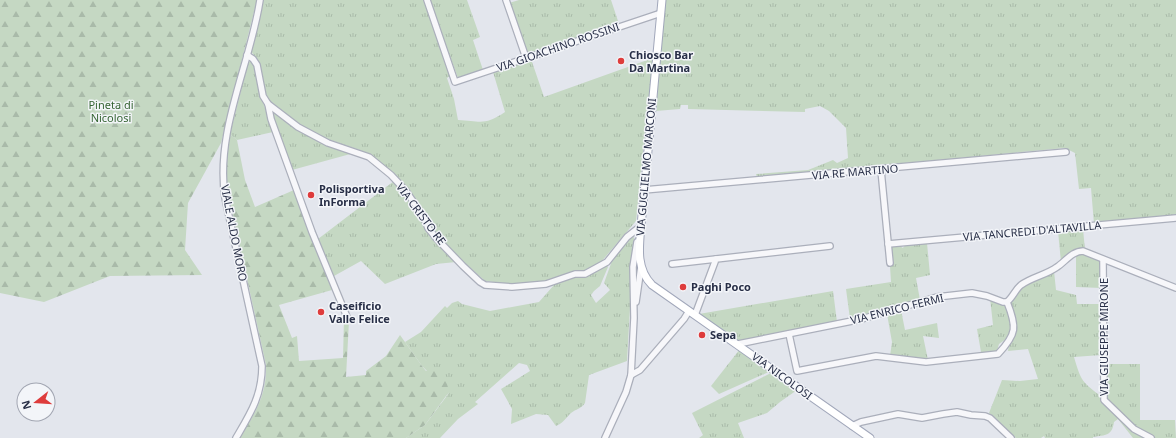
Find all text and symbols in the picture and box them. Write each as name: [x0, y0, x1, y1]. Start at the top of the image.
street label: VIA GIOACHINO ROSSINI: [494, 18, 622, 75]
place label: Chiosco Bar Da Martina: [629, 47, 693, 75]
marker: Chiosco Bar Da Martina: [616, 56, 626, 66]
park label: Pineta di Nicolosi: [88, 97, 134, 125]
street label: VIA GUGLIELMO MARCONI: [632, 97, 659, 237]
street label: VIA RE MARTINO: [811, 160, 899, 183]
street label: VIA CRISTO RE: [393, 180, 450, 248]
place label: Polisportiva InForma: [319, 181, 384, 209]
street label: VIALE ALDO MORO: [218, 183, 251, 283]
marker: Polisportiva InForma: [306, 190, 316, 200]
street label: VIA TANCREDI D'ALTAVILLA: [962, 217, 1103, 244]
street label: VIA GIUSEPPE MIRONE: [1096, 278, 1111, 396]
place label: Paghi Poco: [691, 279, 751, 294]
marker: Paghi Poco: [678, 282, 688, 292]
street label: VIA ENRICO FERMI: [849, 290, 945, 327]
place label: Caseificio Valle Felice: [329, 298, 390, 326]
marker: Caseificio Valle Felice: [316, 307, 326, 317]
place label: Sepa: [710, 327, 736, 342]
marker: Sepa: [697, 330, 707, 340]
street label: VIA NICOLOSI: [749, 349, 816, 403]
north arrow: [16, 382, 56, 422]
text: N: [17, 399, 34, 412]

